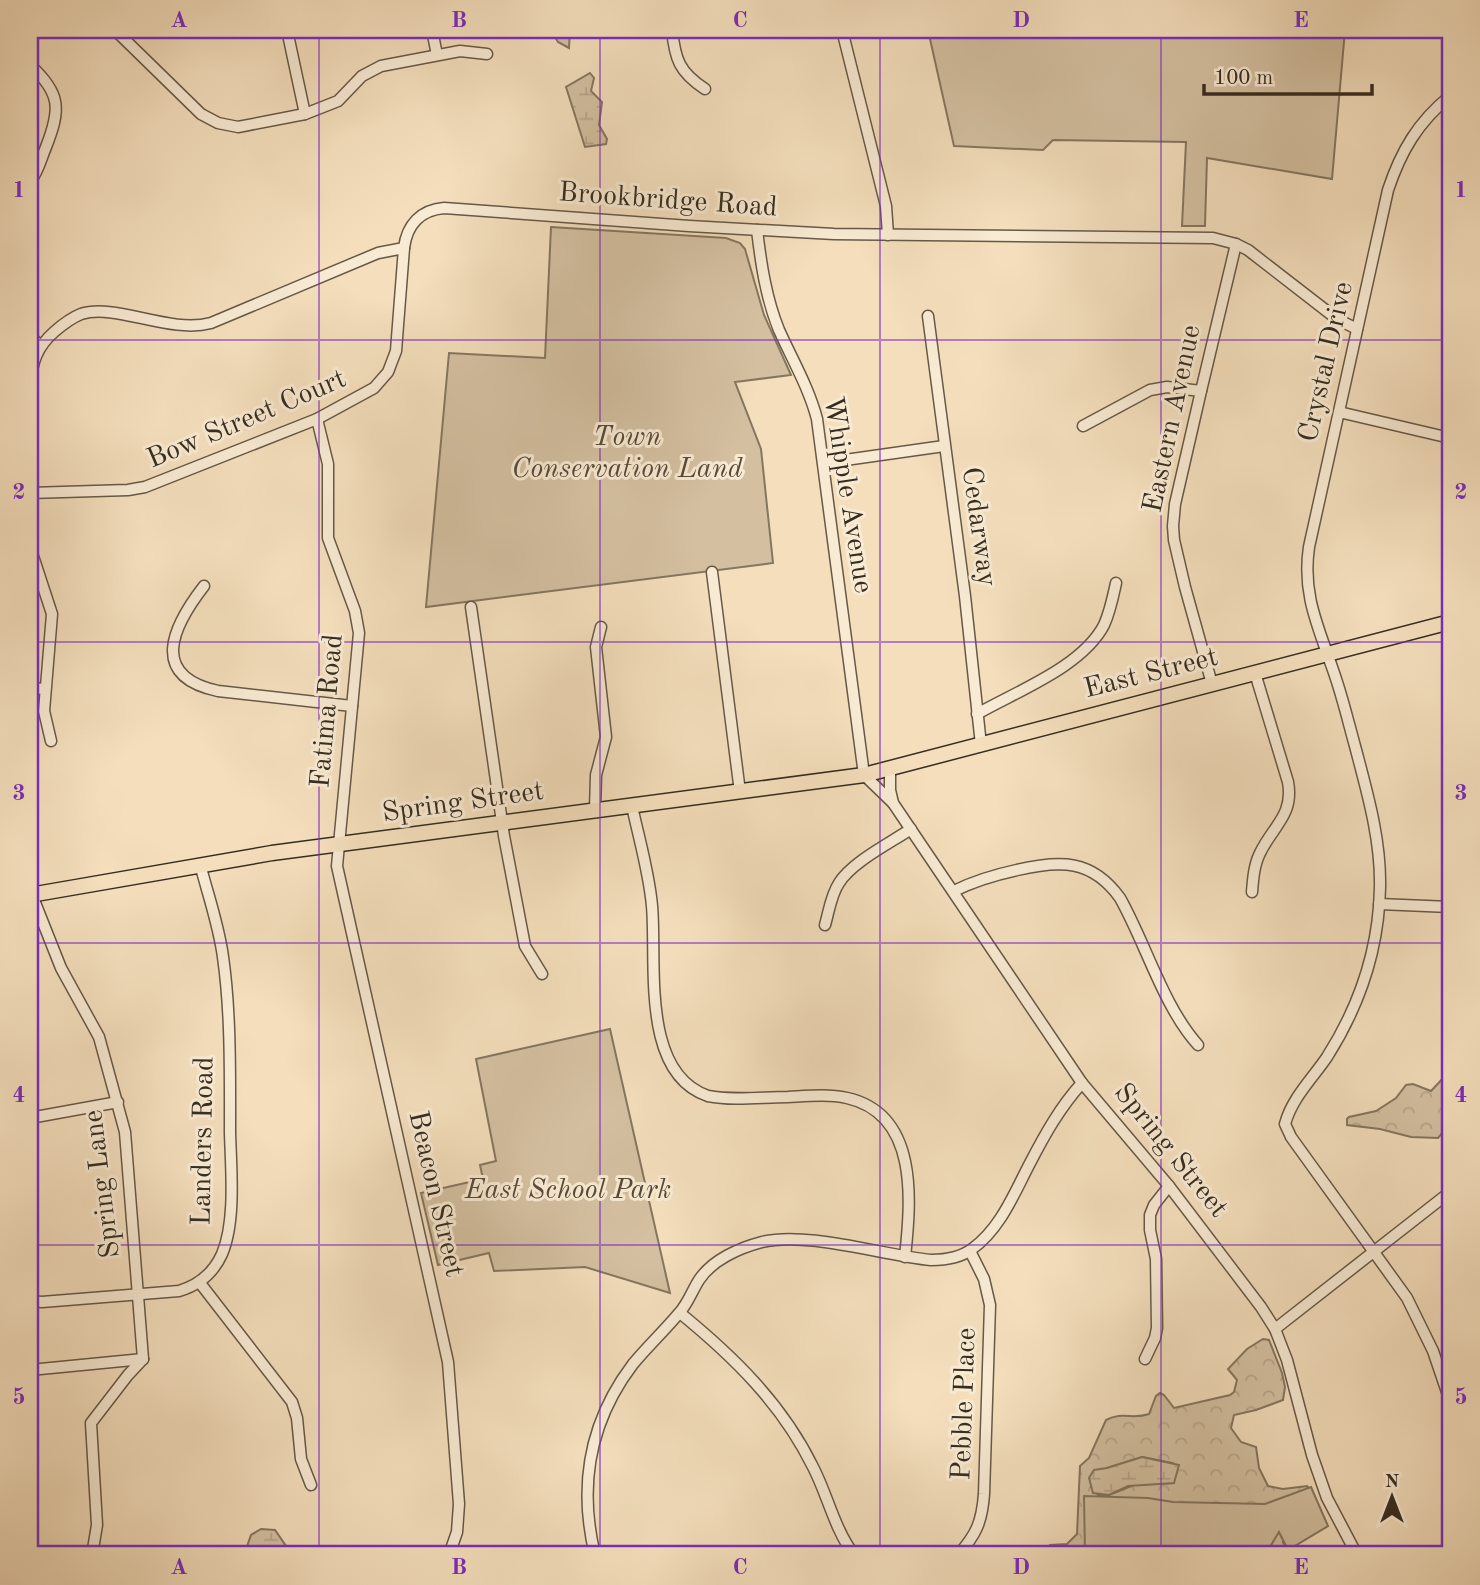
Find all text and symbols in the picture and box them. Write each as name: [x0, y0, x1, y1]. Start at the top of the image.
text: A: [170, 9, 188, 32]
text: B: [451, 9, 467, 32]
text: C: [732, 9, 748, 32]
text: D: [1012, 9, 1030, 32]
text: E: [1293, 9, 1309, 32]
scale bar: [1204, 52, 1372, 96]
text: 100 m: [1214, 68, 1273, 89]
text: 1: [12, 179, 26, 202]
street label: Brookbridge Road: [558, 179, 778, 223]
text: 1: [1454, 179, 1468, 202]
street label: Crystal Drive: [1295, 279, 1359, 445]
street label: Eastern Avenue: [1139, 323, 1207, 515]
street label: Bow Street Court: [143, 365, 351, 475]
street label: Whipple Avenue: [818, 395, 876, 595]
park label: Town Conservation Land: [511, 424, 743, 484]
street label: Cedarway: [956, 465, 1000, 589]
text: 2: [12, 481, 26, 504]
text: 2: [1454, 481, 1468, 504]
street label: Fatima Road: [307, 633, 349, 789]
street label: East Street: [1081, 644, 1221, 704]
street label: Spring Street: [380, 778, 546, 828]
text: 3: [12, 782, 26, 805]
text: 3: [1454, 782, 1468, 805]
street label: Landers Road: [189, 1056, 219, 1226]
street label: Spring Street: [1108, 1079, 1232, 1223]
text: 4: [12, 1084, 26, 1107]
text: 4: [1454, 1084, 1468, 1107]
street label: Spring Lane: [80, 1108, 126, 1260]
street label: Beacon Street: [402, 1108, 468, 1280]
park label: East School Park: [464, 1177, 671, 1205]
street label: Pebble Place: [948, 1327, 982, 1481]
text: 5: [12, 1386, 26, 1409]
text: 5: [1454, 1386, 1468, 1409]
north arrow: [1358, 1462, 1428, 1532]
text: N: [1385, 1473, 1400, 1492]
text: A: [170, 1556, 188, 1579]
text: B: [451, 1556, 467, 1579]
text: C: [732, 1556, 748, 1579]
text: D: [1012, 1556, 1030, 1579]
text: E: [1293, 1556, 1309, 1579]

